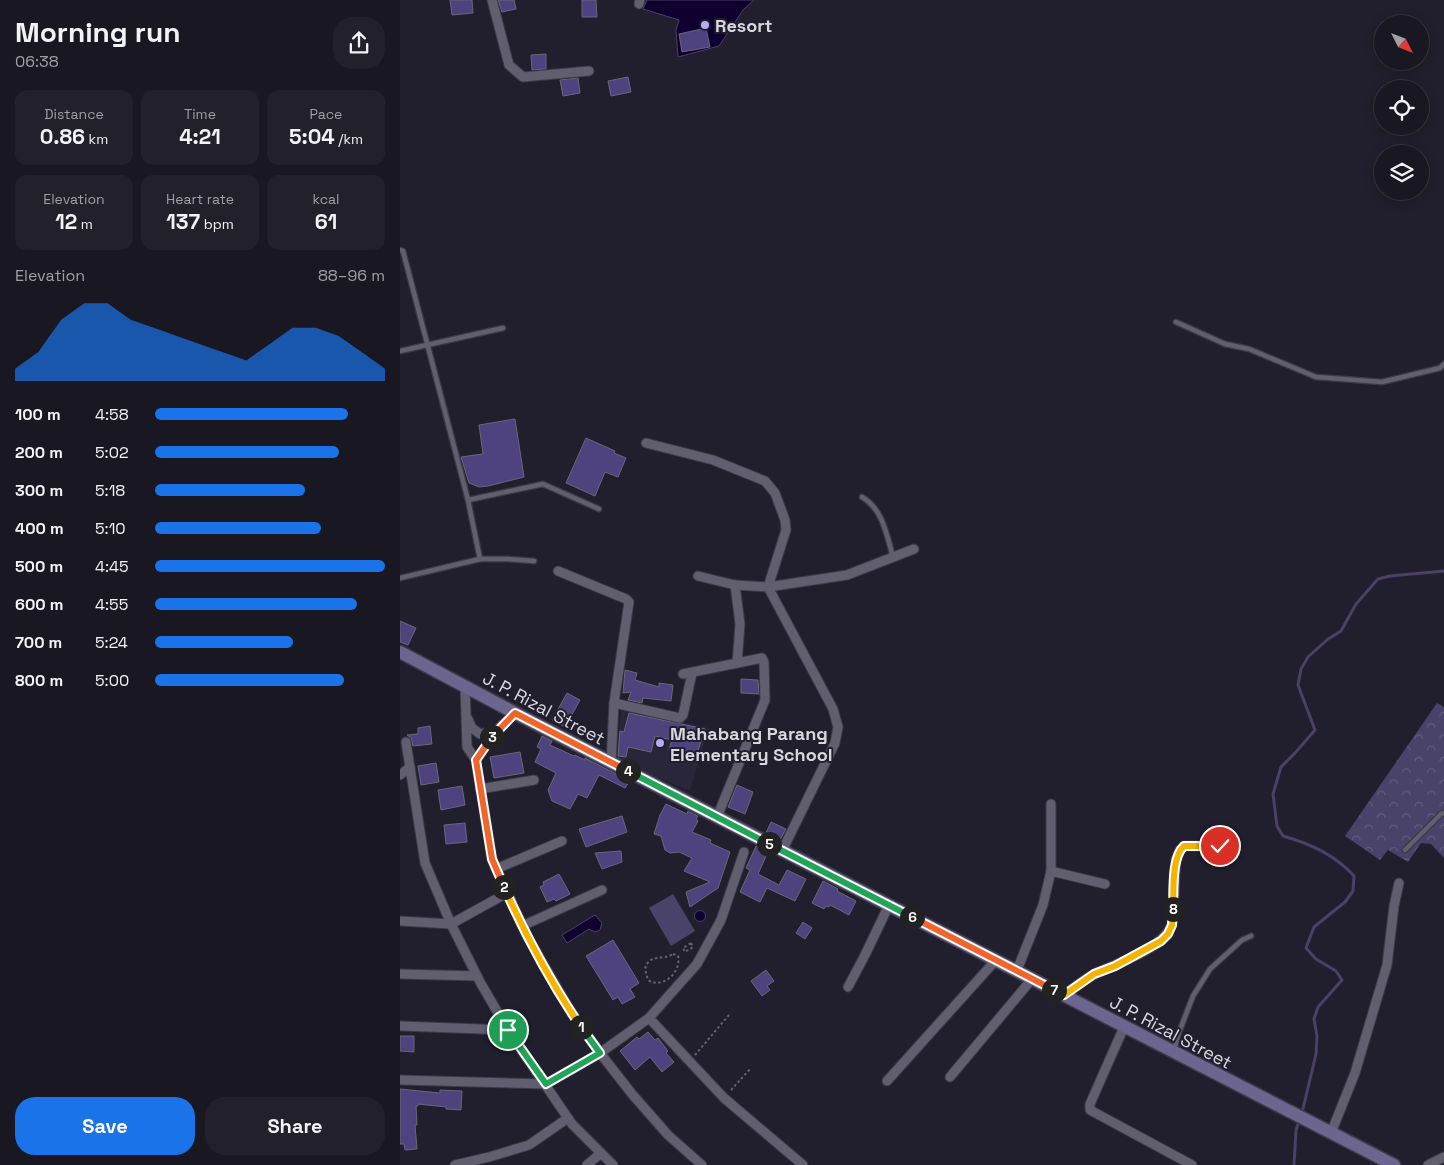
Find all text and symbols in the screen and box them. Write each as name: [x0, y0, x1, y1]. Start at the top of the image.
text: Morning run: [15, 14, 180, 50]
place label: Resort: [715, 14, 773, 37]
north arrow: [1374, 15, 1429, 70]
map controls: [1374, 15, 1429, 200]
button: share: [333, 17, 385, 69]
marker: Resort: [699, 19, 711, 31]
text: 06:38: [15, 51, 59, 72]
button: locate: [1374, 80, 1429, 135]
text: Distance: [44, 105, 104, 123]
text: Time: [184, 105, 216, 123]
text: Pace: [310, 105, 342, 123]
text: 0.86: [40, 123, 85, 150]
text: 4:21: [179, 123, 221, 150]
text: 5:04: [289, 123, 335, 150]
text: km: [85, 130, 108, 148]
text: /km: [335, 130, 363, 148]
button: layers: [1374, 145, 1429, 200]
text: Elevation: [43, 190, 105, 208]
text: Heart rate: [166, 190, 234, 208]
text: kcal: [312, 190, 340, 208]
text: 12: [55, 208, 77, 235]
text: 137: [166, 208, 200, 235]
text: 61: [315, 208, 337, 235]
text: m: [77, 215, 93, 233]
text: bpm: [200, 215, 234, 233]
text: Elevation: [15, 265, 85, 286]
text: 88–96 m: [318, 265, 385, 286]
text: 100 m: [15, 404, 61, 425]
text: 4:58: [95, 404, 129, 425]
text: 200 m: [15, 442, 63, 463]
text: 5:02: [95, 442, 129, 463]
text: 300 m: [15, 480, 63, 501]
text: 5:18: [95, 480, 125, 501]
text: 400 m: [15, 518, 64, 539]
text: 5:10: [95, 518, 126, 539]
text: 500 m: [15, 556, 63, 577]
text: 4:45: [95, 556, 129, 577]
text: 600 m: [15, 594, 63, 615]
text: 4:55: [95, 594, 128, 615]
text: 700 m: [15, 632, 62, 653]
text: 5:24: [95, 632, 128, 653]
street label: J. P. Rizal Street: [479, 666, 609, 750]
text: 800 m: [15, 670, 63, 691]
text: 5:00: [95, 670, 129, 691]
place label: Mahabang Parang Elementary School: [670, 722, 833, 766]
pin: 3: [480, 724, 504, 750]
text: 3: [488, 728, 497, 746]
marker: Mahabang Parang Elementary School: [654, 737, 666, 749]
pin: 4: [616, 758, 640, 784]
text: 4: [624, 762, 633, 780]
pin: [1199, 825, 1241, 867]
pin: 5: [756, 832, 782, 856]
icon: check: [1206, 832, 1234, 860]
text: 5: [765, 835, 774, 853]
pin: 2: [492, 874, 516, 900]
text: 2: [500, 878, 509, 896]
pin: 8: [1160, 896, 1186, 922]
text: 8: [1169, 900, 1178, 918]
pin: 6: [900, 904, 924, 930]
text: 6: [908, 908, 917, 926]
pin: 7: [1042, 978, 1066, 1002]
text: 7: [1051, 981, 1058, 999]
street label: J. P. Rizal Street: [1106, 990, 1236, 1074]
pin: [487, 1009, 529, 1051]
pin: 1: [568, 1014, 594, 1040]
icon: arrive: [494, 1016, 522, 1044]
text: 1: [578, 1018, 585, 1036]
button: Save: [15, 1097, 195, 1155]
button: Share: [205, 1097, 385, 1155]

